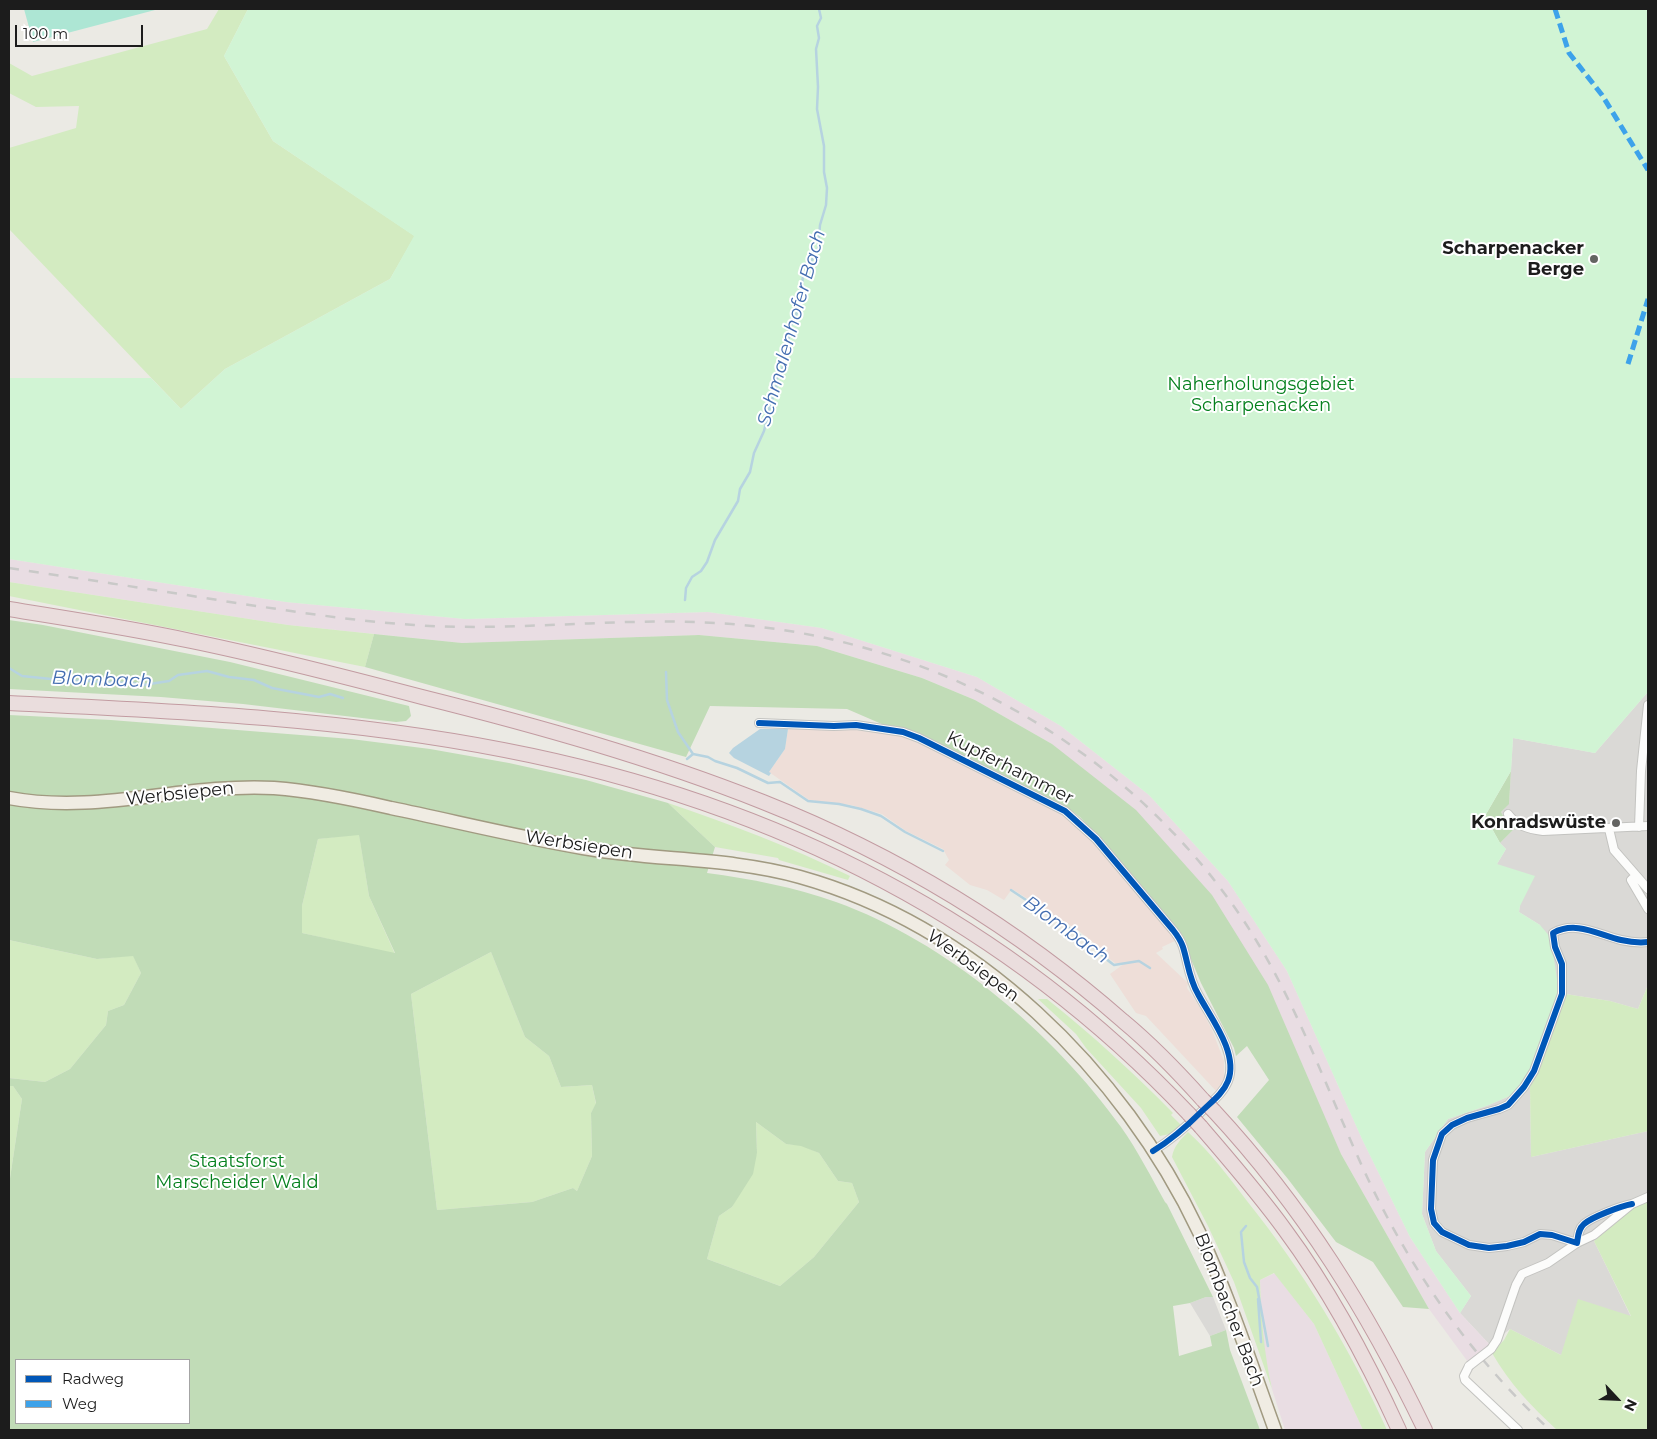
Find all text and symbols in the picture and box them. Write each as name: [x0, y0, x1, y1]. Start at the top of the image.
scale bar: [18, 15, 145, 47]
text: 100 m: [23, 24, 68, 43]
water label: Schmalenhofer Bach: [753, 227, 831, 429]
place label: Scharpenacker Berge: [1442, 238, 1584, 280]
marker: Scharpenacker Berge: [1588, 253, 1600, 265]
park label: Naherholungsgebiet Scharpenacken: [1167, 374, 1355, 416]
water label: Blombach: [51, 667, 153, 693]
street label: Kupferhammer: [943, 727, 1077, 809]
street label: Werbsiepen: [125, 778, 235, 810]
place label: Konradswüste: [1471, 812, 1606, 834]
marker: Konradswüste: [1610, 817, 1622, 829]
street label: Werbsiepen: [524, 826, 634, 864]
water label: Blombach: [1019, 891, 1113, 969]
street label: Werbsiepen: [923, 925, 1023, 1007]
park label: Staatsforst Marscheider Wald: [155, 1151, 319, 1194]
street label: Blombacher Bach: [1190, 1230, 1268, 1390]
legend: [15, 1359, 190, 1424]
text: Radweg: [62, 1369, 124, 1388]
north arrow: [1592, 1374, 1642, 1424]
text: Weg: [62, 1394, 97, 1413]
text: N: [1620, 1396, 1641, 1414]

